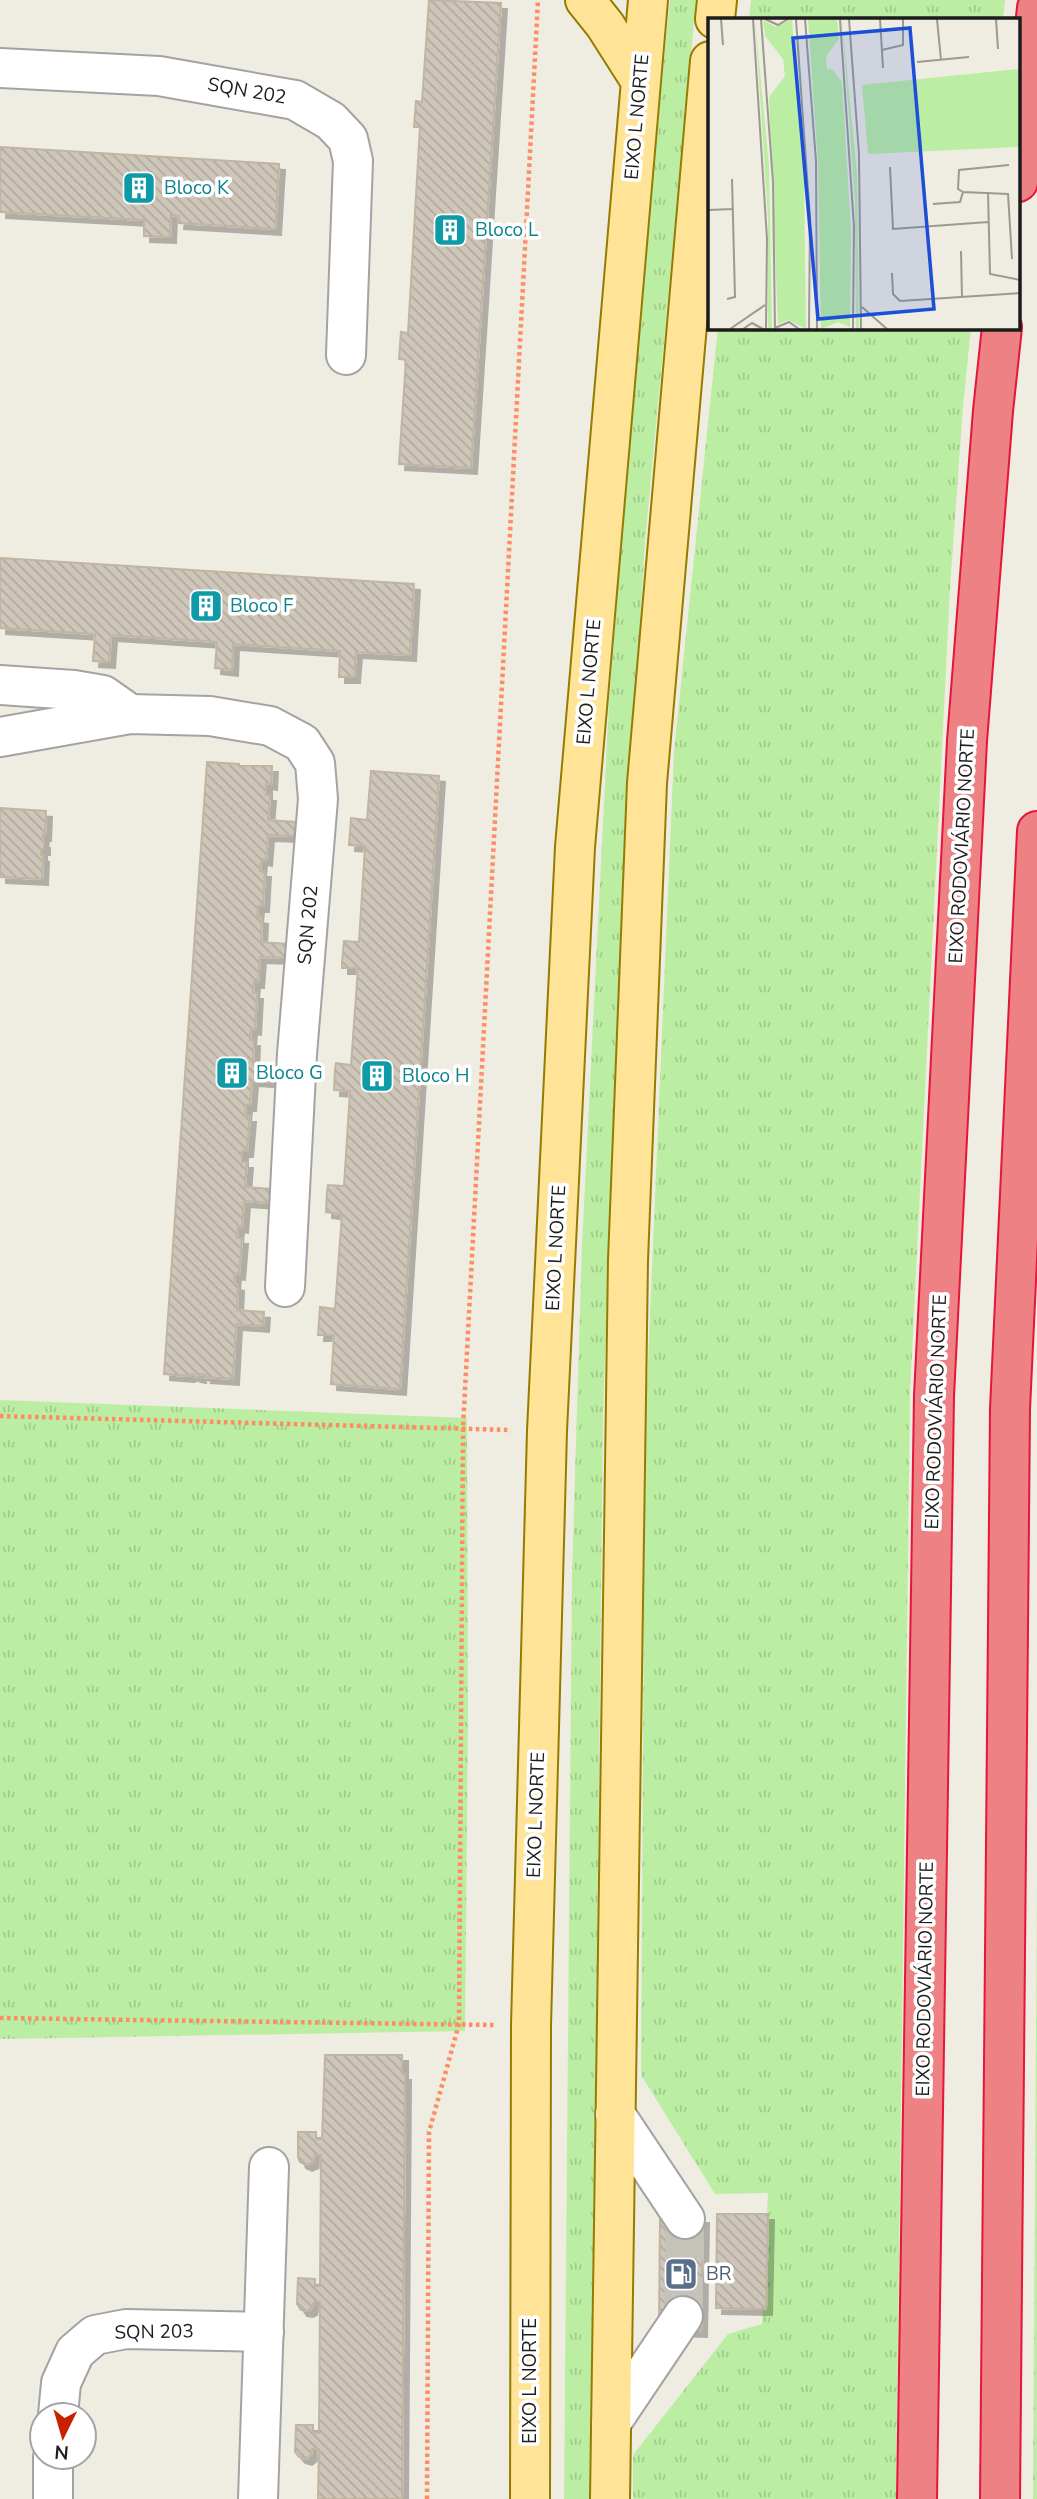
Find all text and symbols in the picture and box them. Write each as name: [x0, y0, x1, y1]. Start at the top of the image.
inset map: [708, 18, 1020, 329]
street label: EIXO L NORTE: [619, 53, 655, 181]
street label: SQN 202: [206, 71, 288, 111]
building icon: Bloco K: [120, 169, 158, 207]
place label: Bloco K: [164, 175, 230, 201]
building icon: Bloco L: [431, 211, 469, 249]
place label: Bloco L: [475, 217, 539, 243]
building icon: Bloco F: [187, 587, 225, 625]
place label: Bloco F: [230, 593, 293, 619]
street label: EIXO L NORTE: [571, 618, 607, 746]
street label: EIXO RODOVIÁRIO NORTE: [943, 728, 981, 964]
street label: SQN 202: [292, 884, 324, 966]
building icon: Bloco G: [213, 1054, 251, 1092]
building icon: Bloco H: [358, 1057, 396, 1095]
place label: Bloco G: [256, 1060, 323, 1086]
place label: Bloco H: [402, 1063, 469, 1089]
street label: EIXO L NORTE: [540, 1184, 572, 1312]
street label: EIXO RODOVIÁRIO NORTE: [919, 1294, 953, 1530]
street label: EIXO L NORTE: [521, 1752, 551, 1878]
street label: EIXO RODOVIÁRIO NORTE: [910, 1861, 940, 2097]
fuel station icon: BR: [662, 2255, 700, 2293]
place label: BR: [706, 2261, 732, 2287]
street label: SQN 203: [114, 2318, 194, 2346]
street label: EIXO L NORTE: [517, 2318, 543, 2444]
north arrow: [28, 2401, 98, 2471]
text: N: [53, 2438, 70, 2466]

